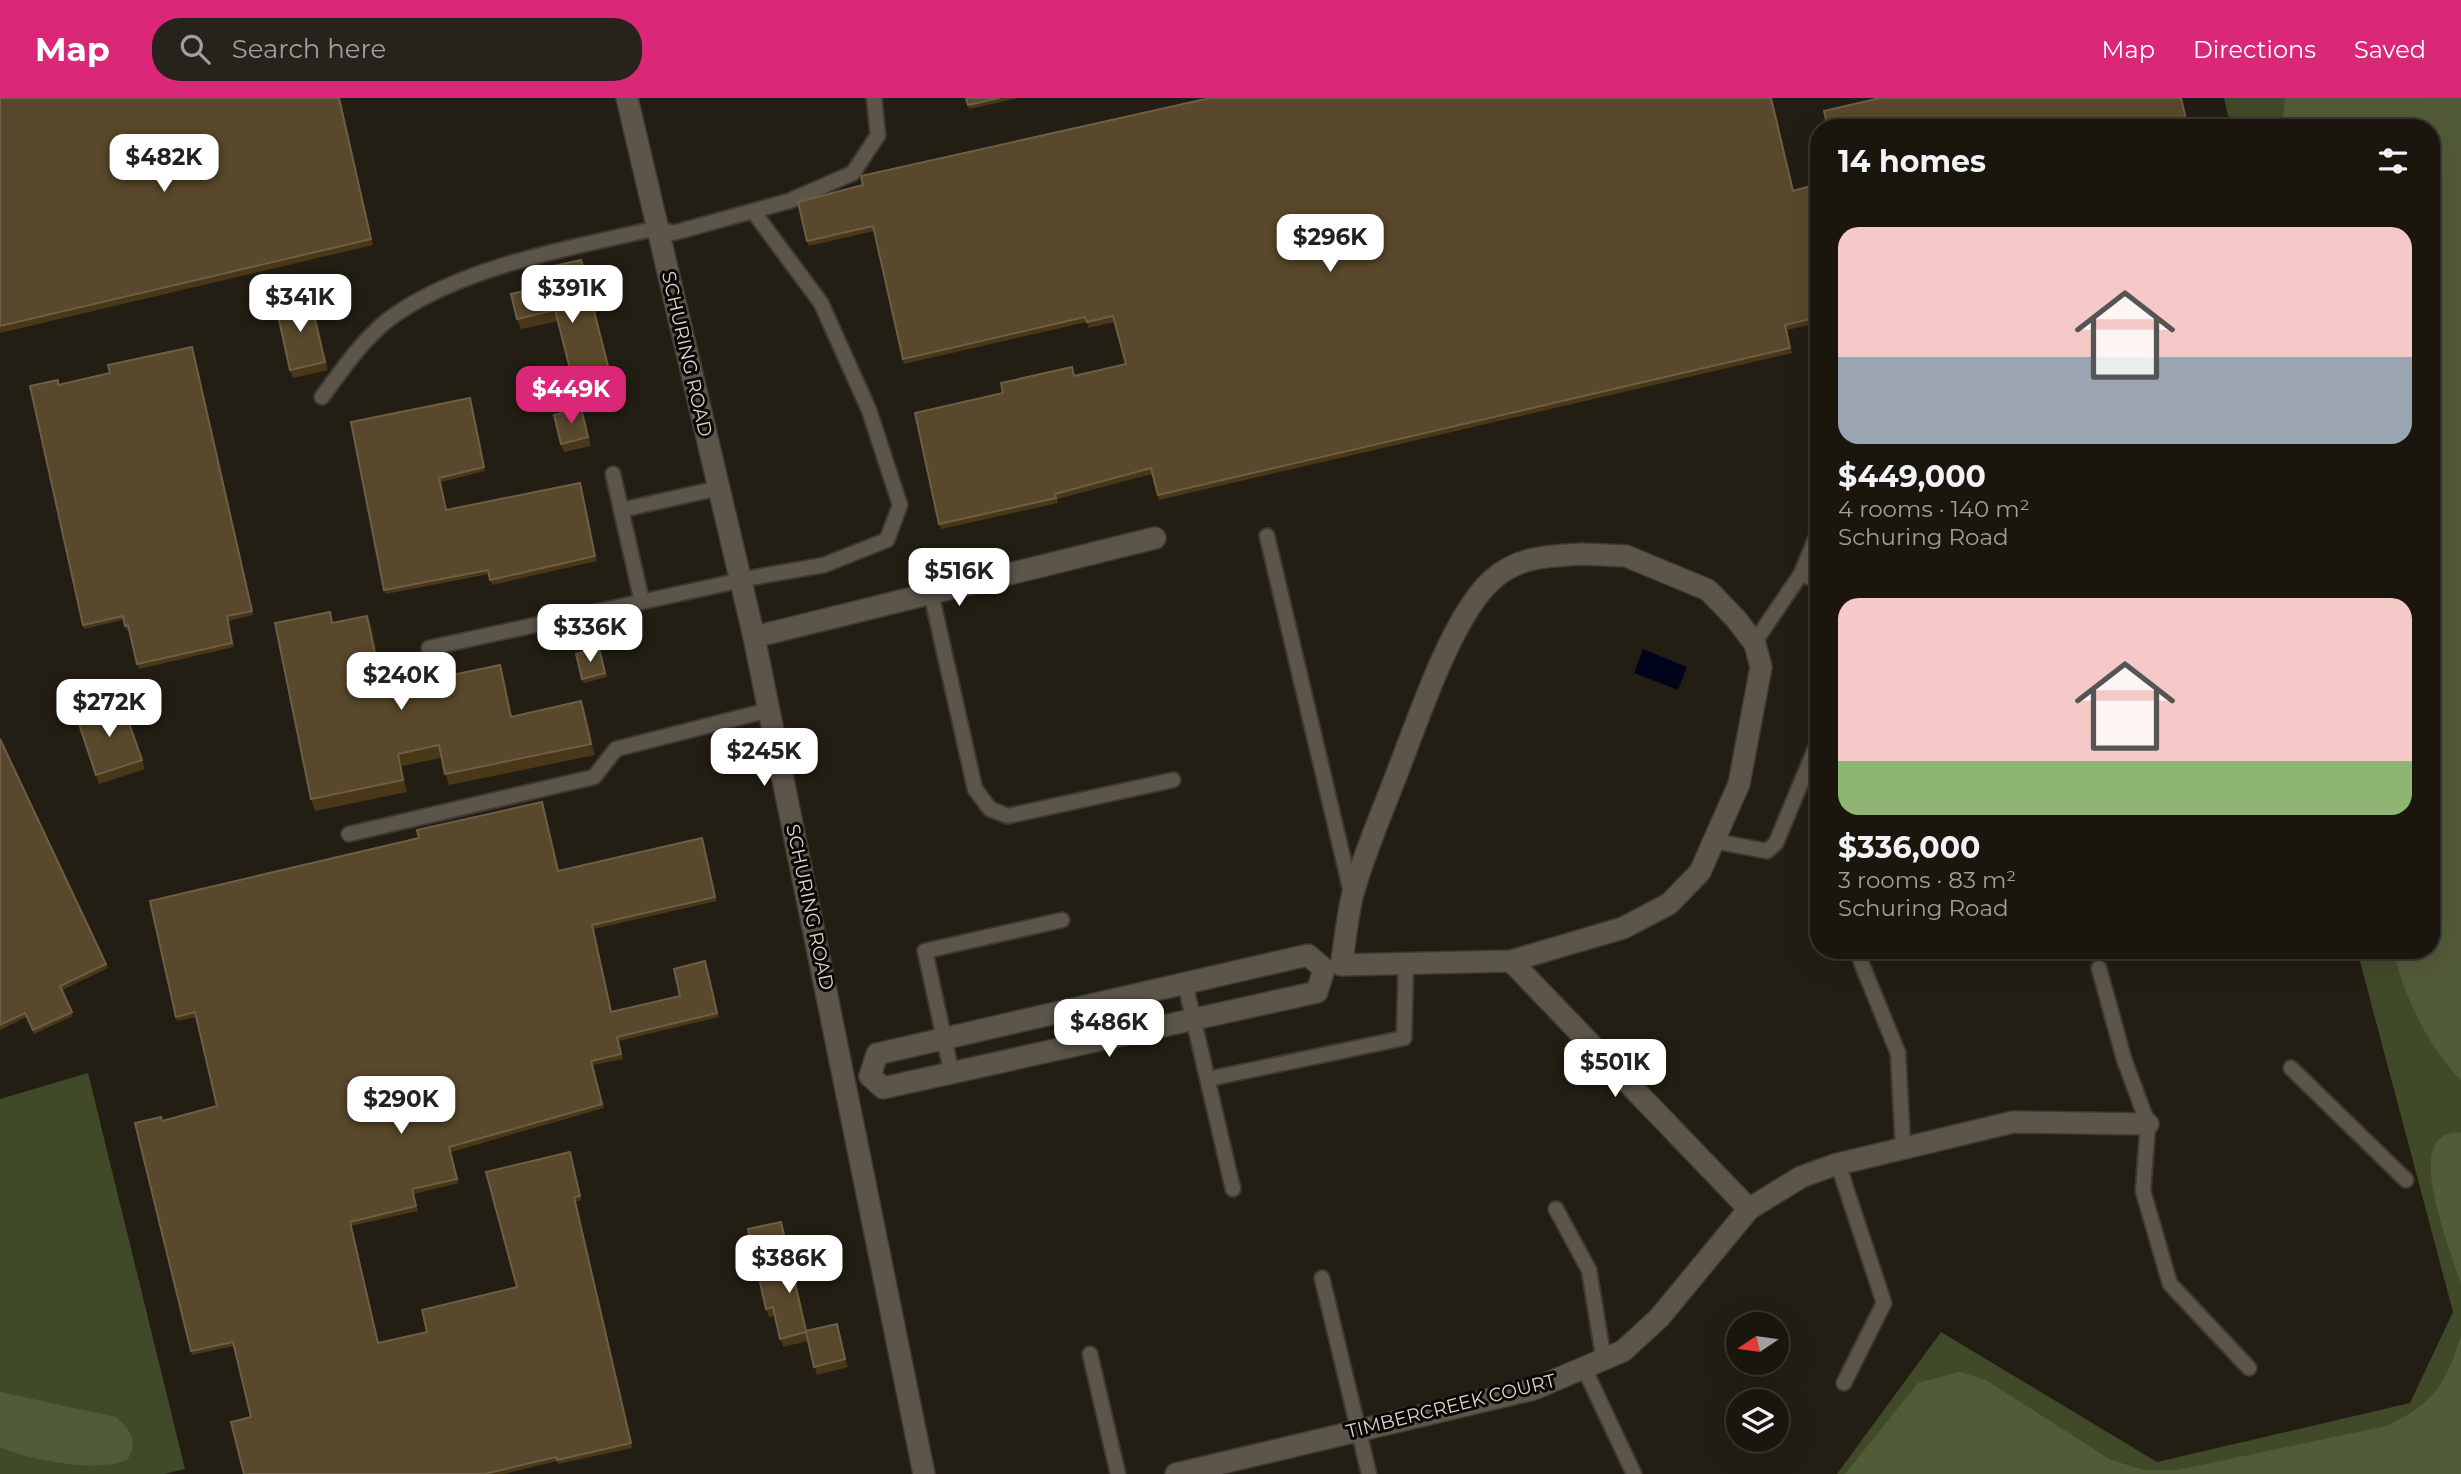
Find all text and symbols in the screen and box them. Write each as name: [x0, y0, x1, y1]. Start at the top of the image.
search box: [152, 18, 642, 81]
text: Map: [35, 29, 110, 69]
icon: search: [176, 30, 214, 68]
text: Search here: [232, 33, 386, 65]
text: Map: [2102, 35, 2155, 64]
text: Directions: [2193, 35, 2316, 64]
text: Saved: [2354, 35, 2426, 64]
pin: $482K: [115, 134, 213, 194]
icon: filters: [2374, 142, 2412, 180]
text: $482K: [126, 143, 202, 171]
text: 14 homes: [1838, 143, 1986, 180]
pin: $296K: [1281, 214, 1379, 274]
text: $296K: [1293, 223, 1367, 251]
pin: $391K: [523, 266, 621, 325]
street label: SCHURING ROAD: [657, 269, 717, 439]
icon: home: [2062, 272, 2188, 398]
pin: $341K: [251, 274, 349, 334]
text: $391K: [538, 274, 606, 302]
text: $341K: [265, 283, 335, 311]
pin: $449K: [522, 366, 620, 426]
text: $449K: [532, 375, 610, 403]
text: $449,000: [1838, 458, 1986, 495]
text: 4 rooms · 140 m²: [1838, 495, 2030, 523]
text: Schuring Road: [1838, 523, 2009, 551]
pin: $516K: [910, 548, 1008, 608]
text: $516K: [924, 557, 994, 585]
pin: $336K: [541, 604, 639, 664]
text: $336K: [553, 613, 627, 641]
icon: home: [2062, 643, 2188, 769]
pin: $240K: [352, 652, 450, 712]
text: $240K: [363, 661, 439, 689]
pin: $272K: [60, 680, 158, 739]
text: $272K: [72, 688, 146, 716]
pin: $245K: [715, 728, 813, 788]
text: $245K: [727, 737, 801, 765]
street label: SCHURING ROAD: [781, 822, 839, 992]
text: $336,000: [1838, 829, 1980, 866]
text: 3 rooms · 83 m²: [1838, 866, 2016, 894]
text: Schuring Road: [1838, 894, 2009, 922]
pin: $486K: [1060, 1000, 1158, 1059]
text: $486K: [1070, 1008, 1148, 1036]
pin: $501K: [1566, 1040, 1664, 1099]
text: $501K: [1580, 1048, 1650, 1076]
pin: $290K: [352, 1076, 450, 1136]
text: $290K: [363, 1085, 439, 1113]
pin: $386K: [740, 1236, 838, 1295]
text: $386K: [751, 1244, 827, 1272]
north arrow: [1726, 1312, 1788, 1376]
map controls: [1726, 1312, 1789, 1452]
street label: TIMBERCREEK COURT: [1344, 1369, 1558, 1443]
button: layers: [1726, 1389, 1789, 1452]

